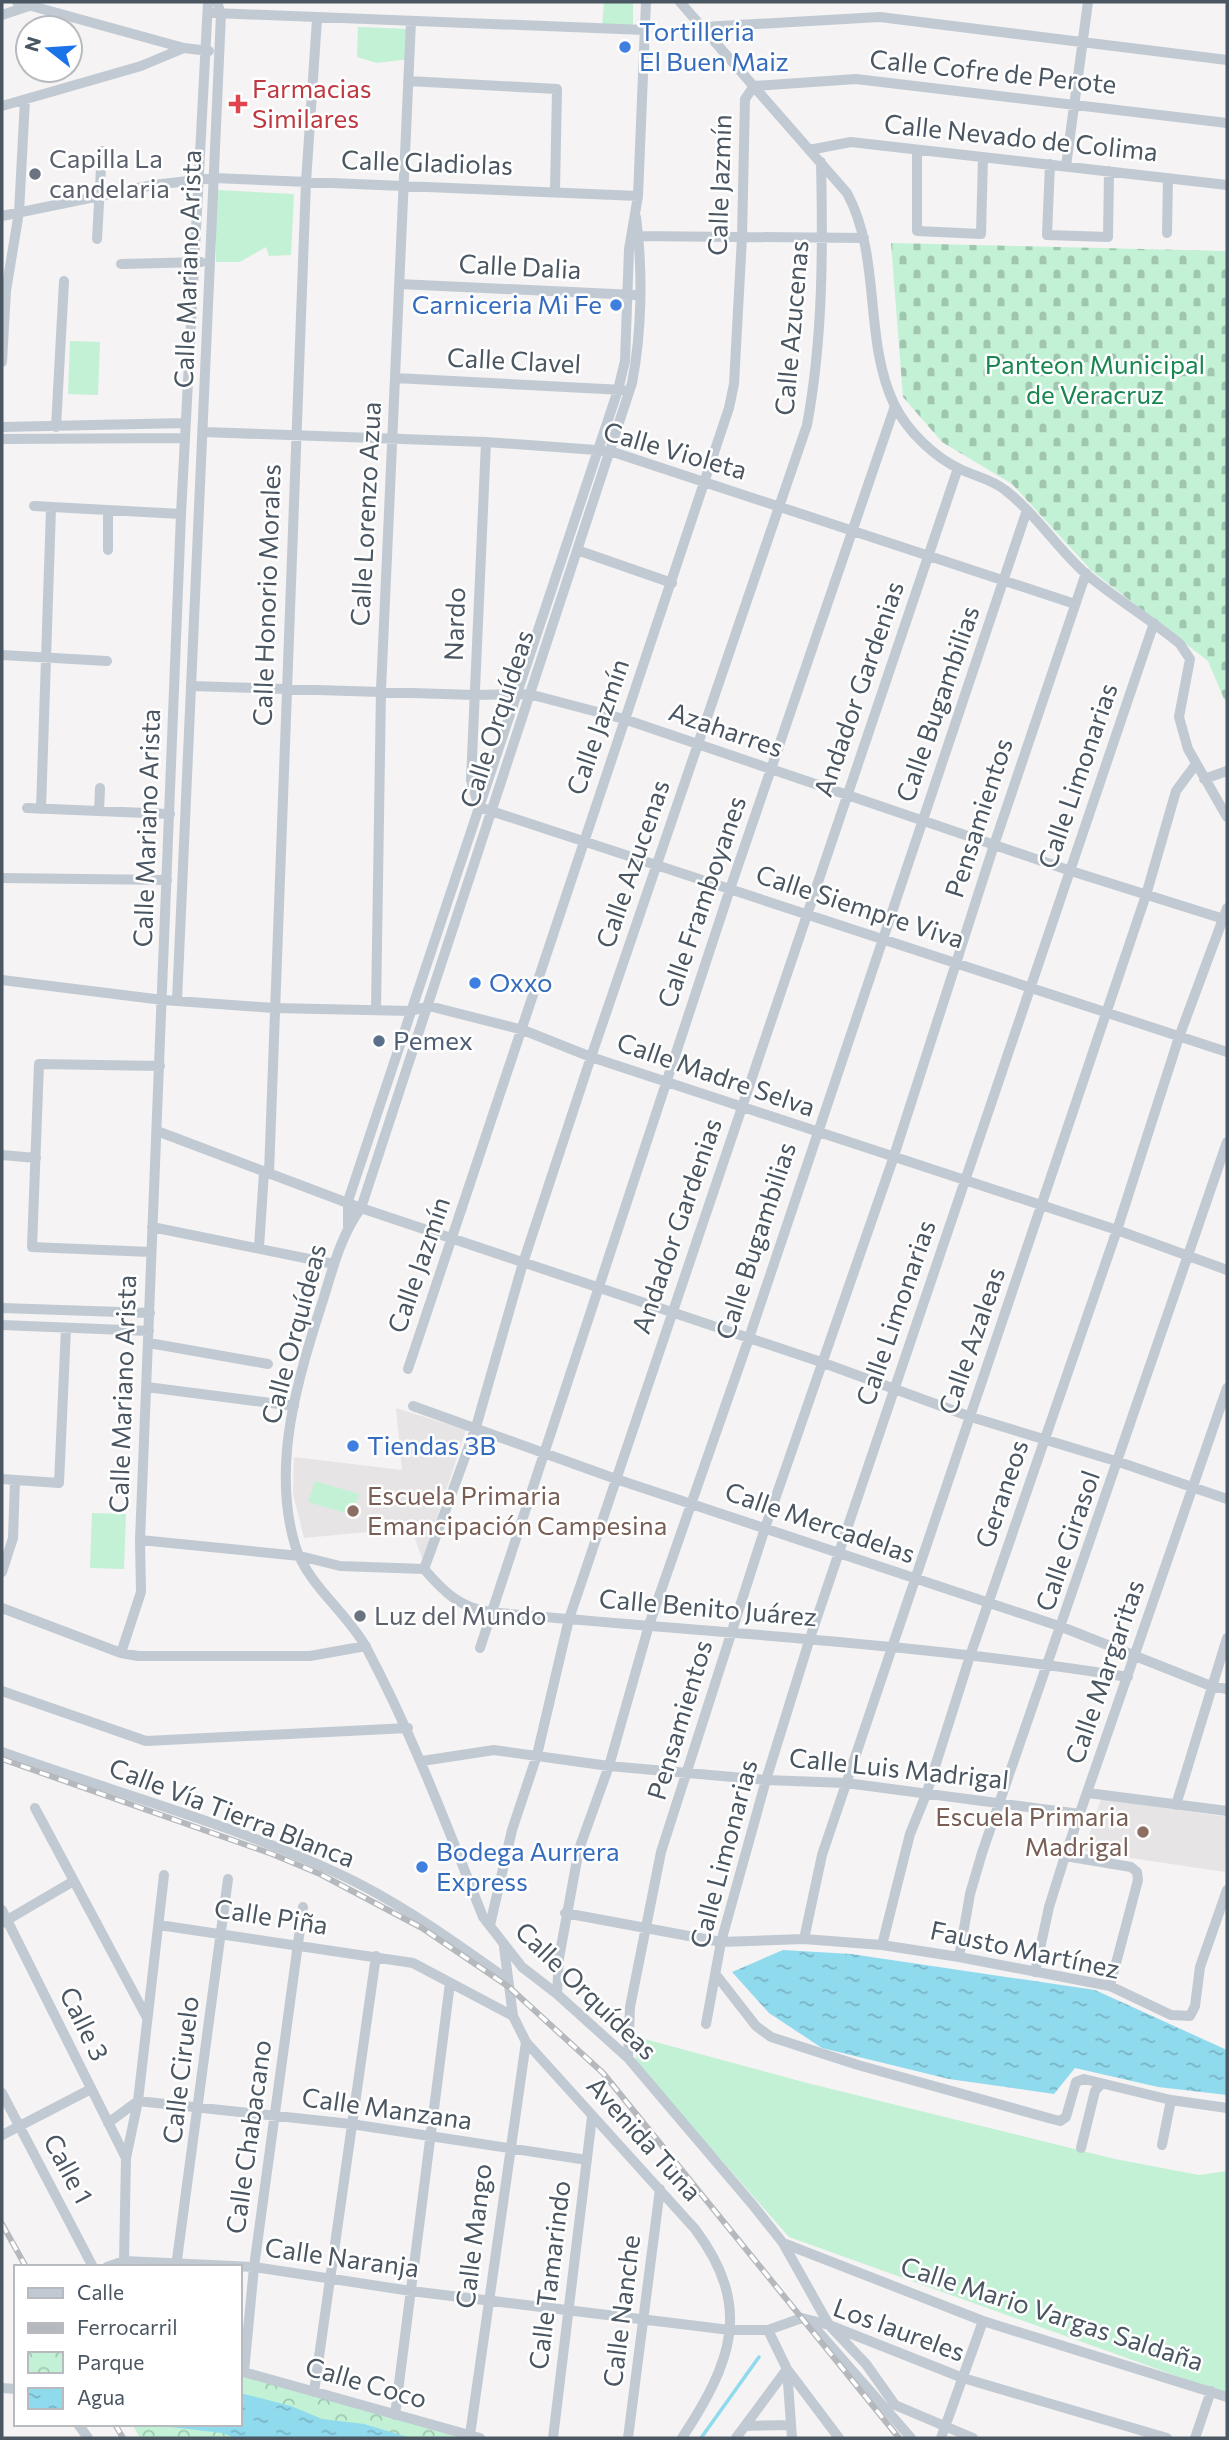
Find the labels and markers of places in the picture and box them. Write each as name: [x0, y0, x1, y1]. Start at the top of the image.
place label: Tortilleria El Buen Maiz: [639, 15, 789, 76]
marker: Tortilleria El Buen Maiz: [617, 39, 633, 55]
place label: Farmacias Similares: [252, 72, 372, 133]
marker: Farmacias Similares: [230, 96, 246, 112]
place label: Capilla La candelaria: [49, 142, 170, 203]
marker: Capilla La candelaria: [27, 166, 43, 182]
place label: Carniceria Mi Fe: [412, 288, 602, 319]
marker: Carniceria Mi Fe: [608, 297, 624, 313]
place label: Oxxo: [489, 966, 553, 997]
marker: Oxxo: [467, 975, 483, 991]
place label: Pemex: [393, 1024, 473, 1055]
marker: Pemex: [371, 1033, 387, 1049]
place label: Tiendas 3B: [367, 1429, 496, 1460]
marker: Tiendas 3B: [345, 1438, 361, 1454]
place label: Escuela Primaria Emancipación Campesina: [367, 1479, 667, 1540]
marker: Escuela Primaria Emancipación Campesina: [345, 1503, 361, 1519]
place label: Luz del Mundo: [374, 1599, 546, 1630]
marker: Luz del Mundo: [352, 1608, 368, 1624]
place label: Escuela Primaria Madrigal: [935, 1800, 1129, 1861]
marker: Escuela Primaria Madrigal: [1135, 1824, 1151, 1840]
place label: Bodega Aurrera Express: [436, 1835, 620, 1896]
marker: Bodega Aurrera Express: [414, 1859, 430, 1875]

